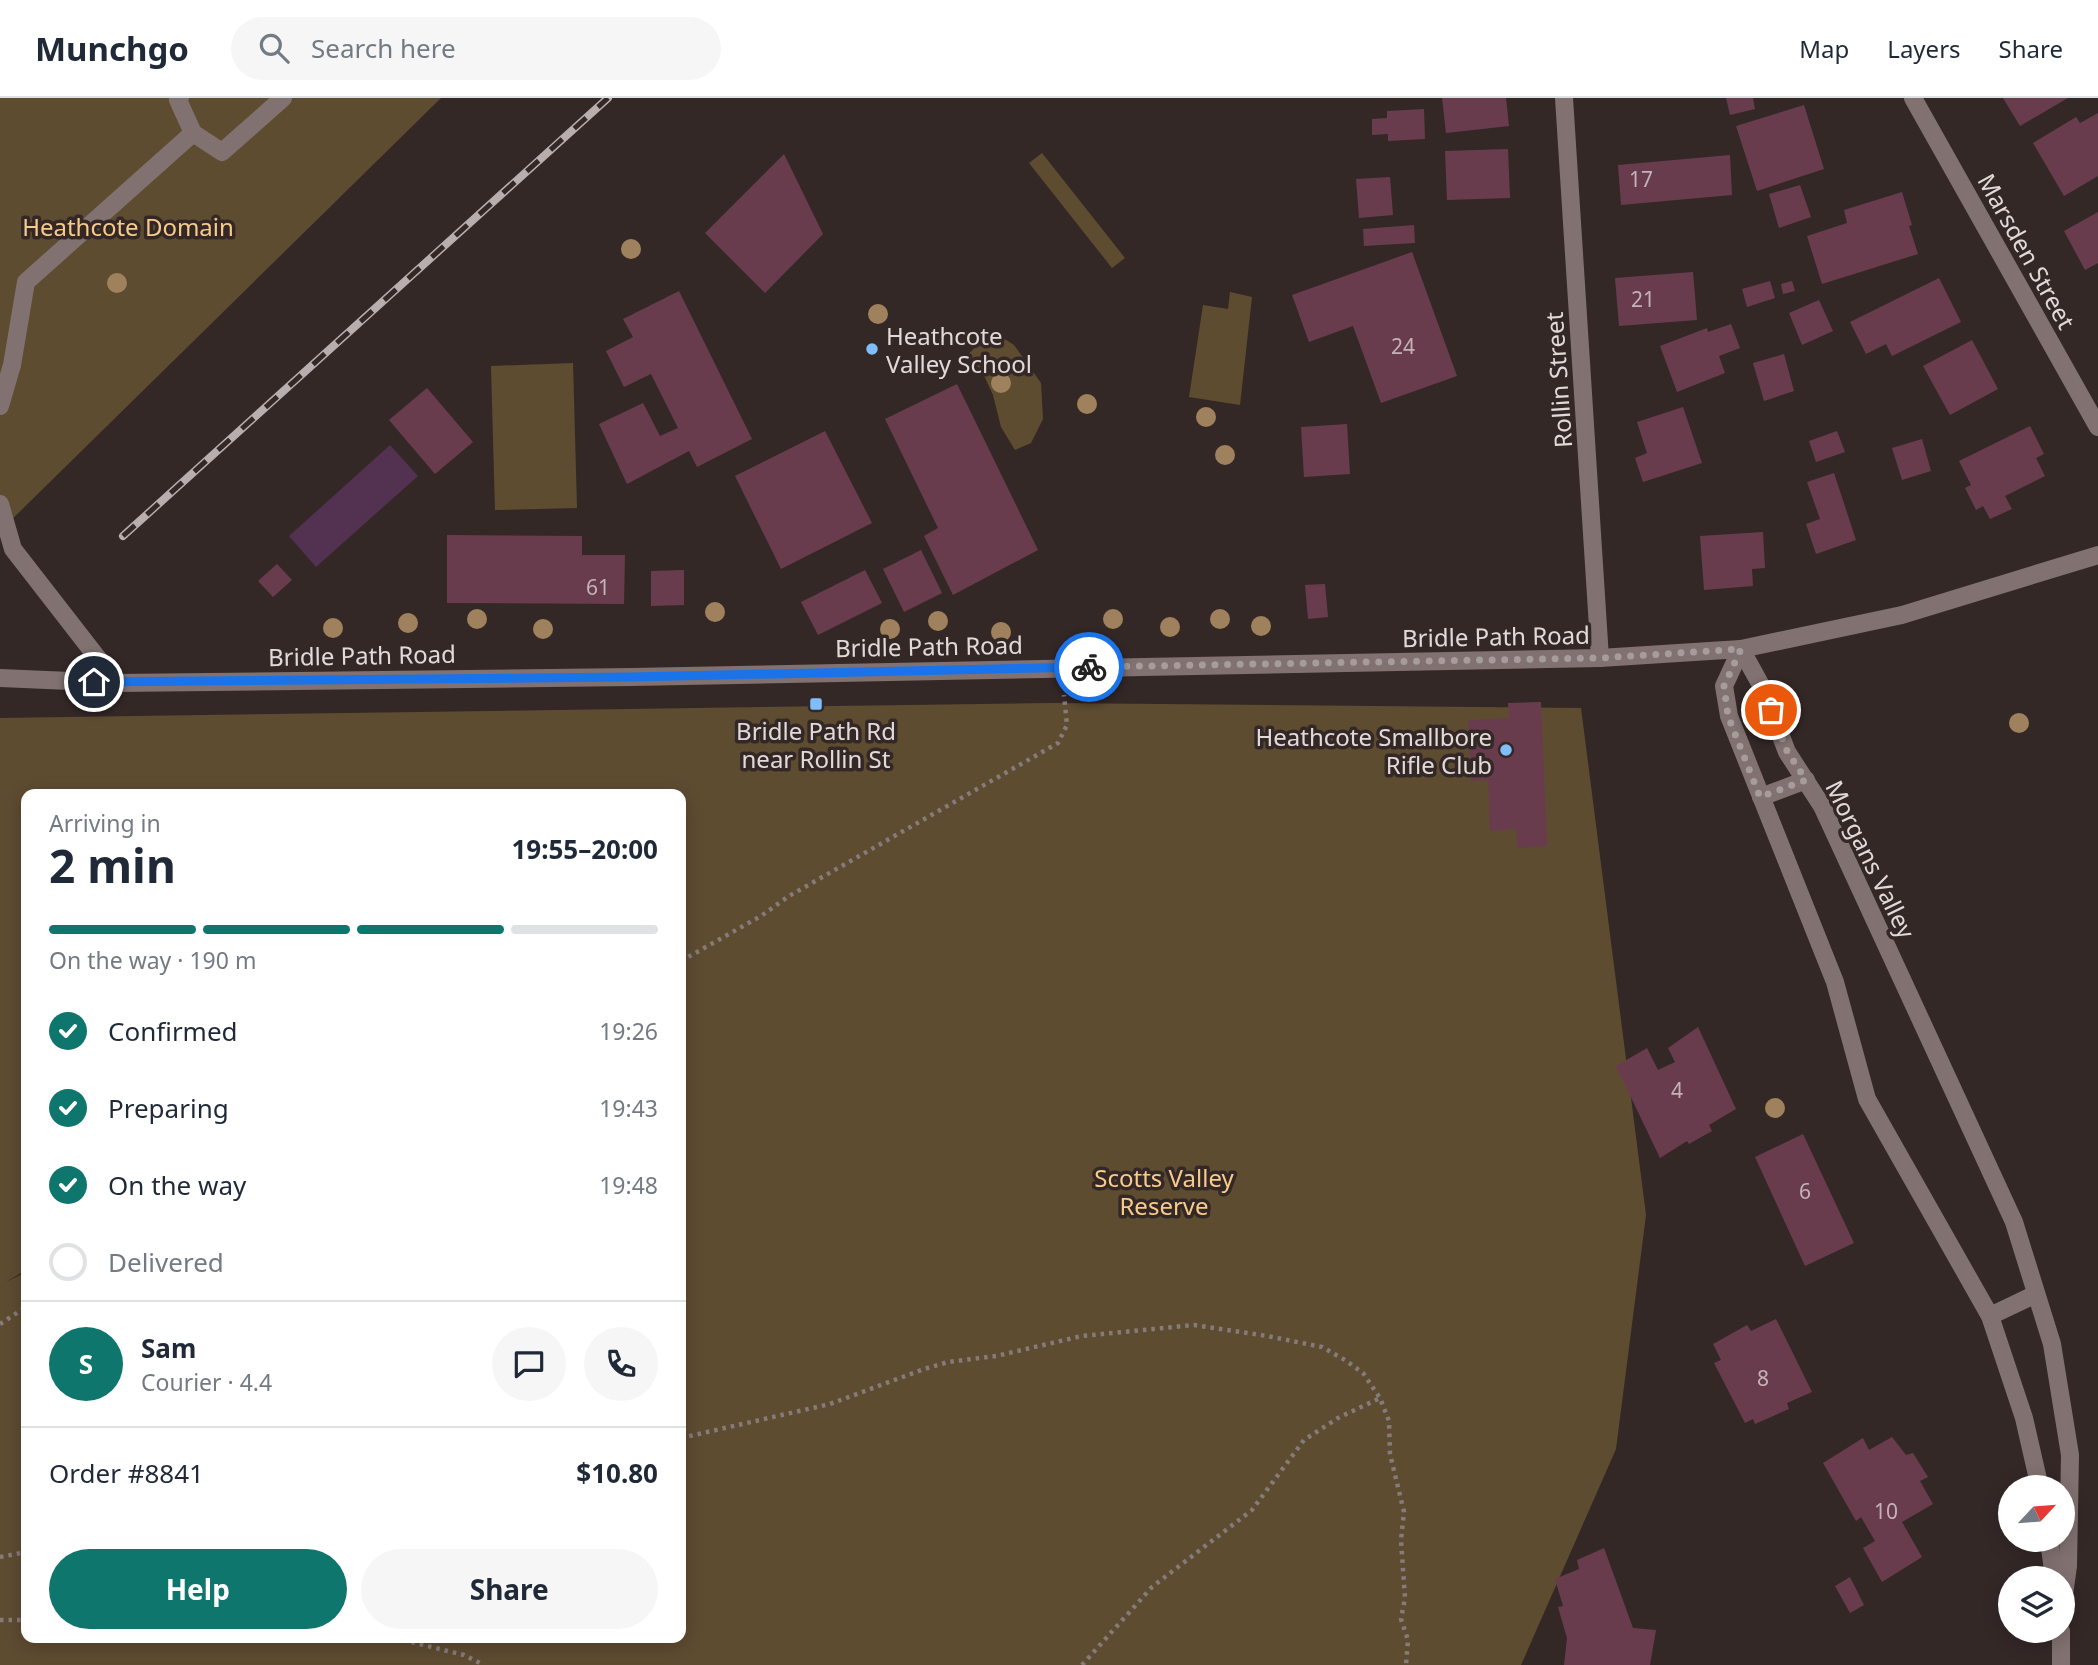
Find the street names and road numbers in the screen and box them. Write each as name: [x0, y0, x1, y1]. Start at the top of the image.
street label: Marsden Street: [1971, 167, 2084, 335]
street label: Rollin Street: [1537, 311, 1579, 449]
street label: Bridle Path Road: [1402, 618, 1590, 654]
street label: Bridle Path Road: [835, 628, 1023, 664]
street label: Bridle Path Road: [268, 637, 456, 673]
street label: Morgans Valley: [1819, 775, 1924, 944]

